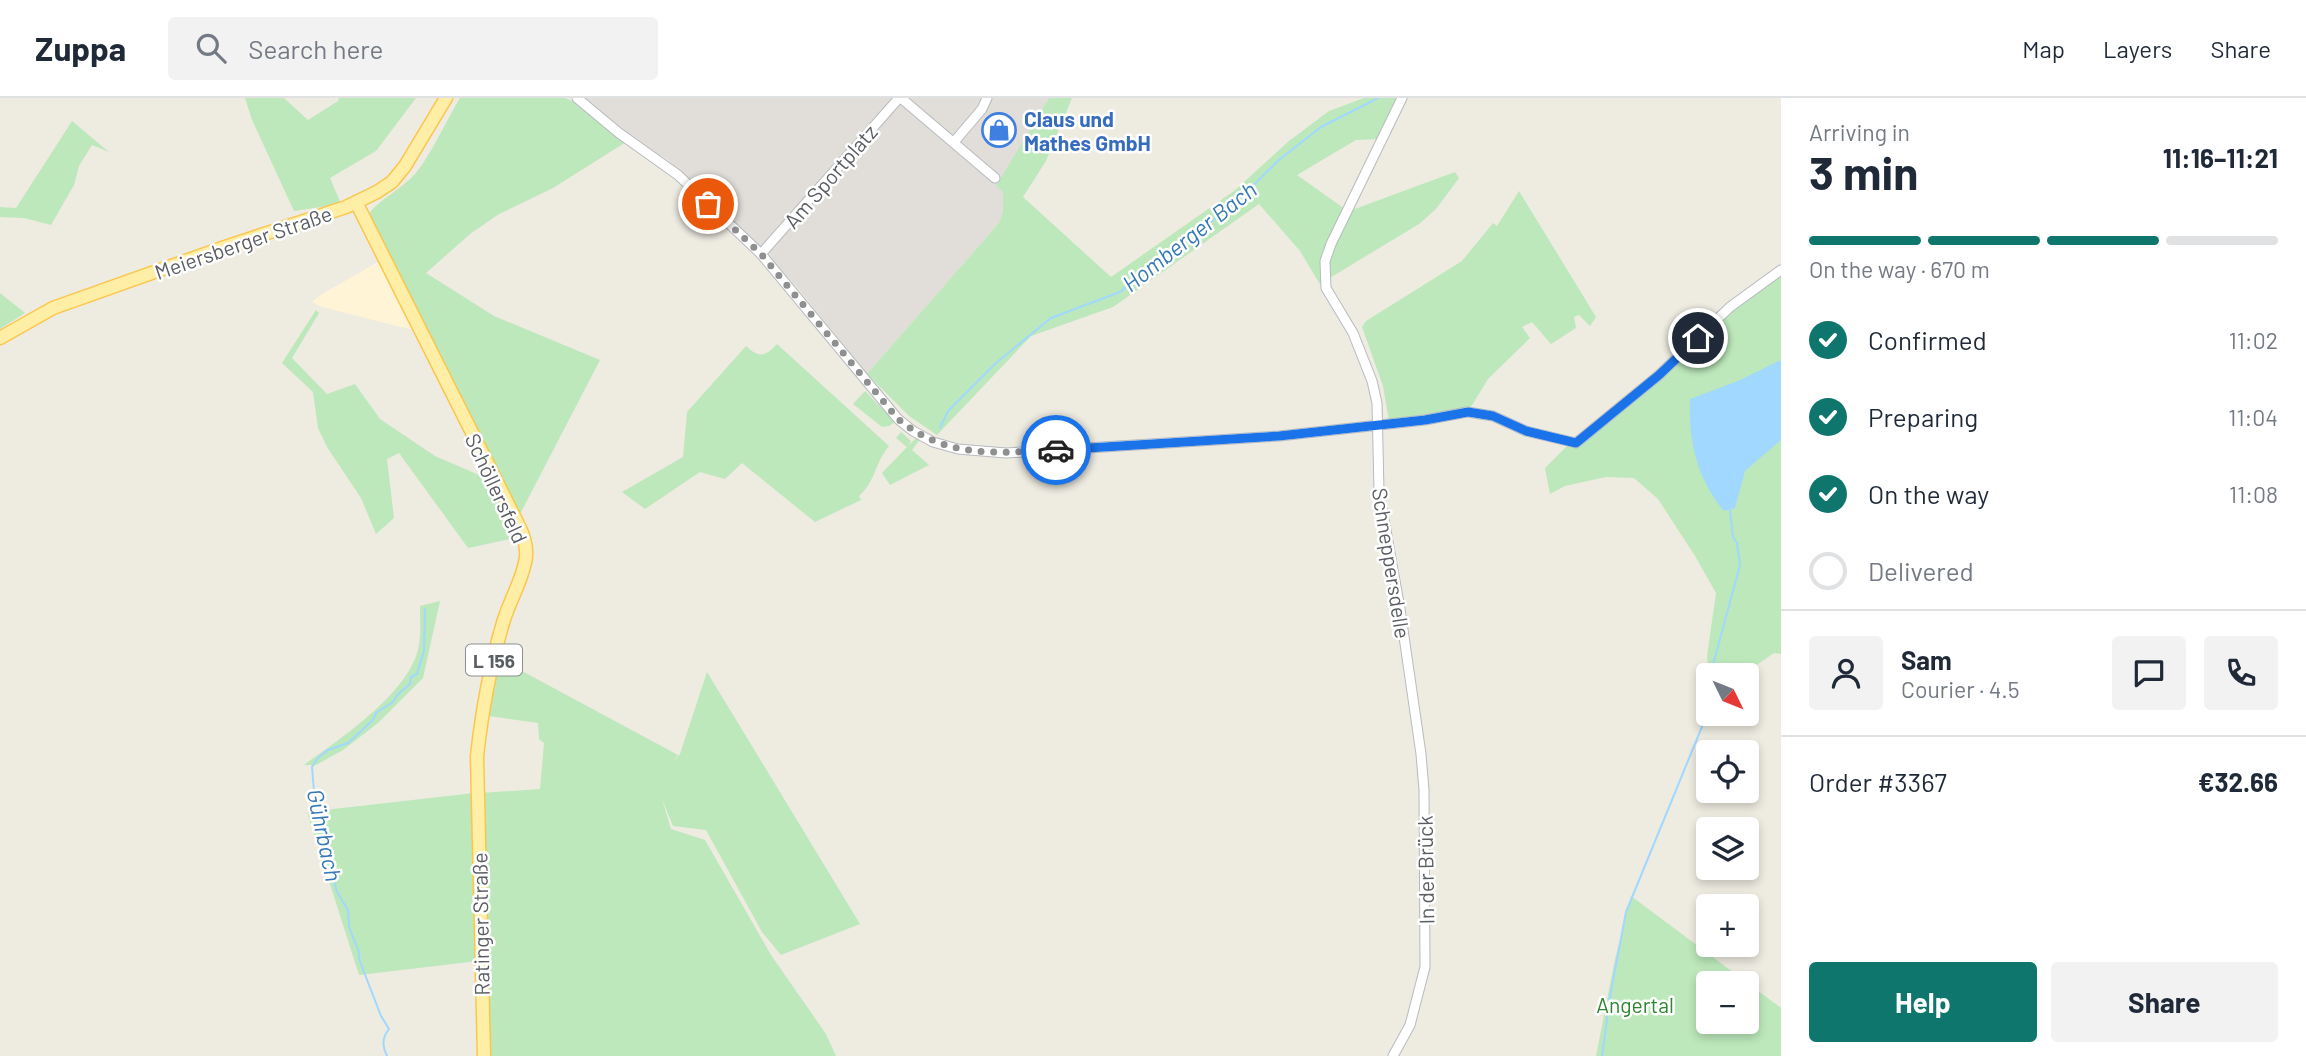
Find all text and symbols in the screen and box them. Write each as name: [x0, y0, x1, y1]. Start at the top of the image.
search box: [168, 17, 658, 80]
text: Zuppa: [35, 28, 126, 68]
icon: search: [192, 29, 230, 67]
text: Search here: [248, 33, 383, 64]
text: Map: [2022, 34, 2065, 63]
text: Layers: [2103, 34, 2172, 63]
text: Share: [2210, 34, 2271, 63]
place label: Claus und Mathes GmbH: [1024, 106, 1151, 155]
shop icon: Claus und Mathes GmbH: [980, 111, 1018, 149]
text: Arriving in: [1809, 118, 1910, 146]
street label: Am Sportplatz: [778, 119, 882, 233]
text: 11:16–11:21: [2163, 142, 2278, 173]
text: 3 min: [1809, 144, 1918, 199]
pin: [678, 174, 738, 234]
water label: Homberger Bach: [1116, 175, 1262, 297]
icon: bag: [689, 185, 727, 223]
street label: Meiersberger Straße: [151, 200, 335, 284]
text: On the way · 670 m: [1809, 255, 1990, 283]
pin: [1668, 308, 1728, 368]
icon: home: [1679, 319, 1717, 357]
icon: check: [1809, 321, 1847, 359]
text: Confirmed: [1868, 324, 1987, 355]
text: 11:02: [2229, 326, 2278, 354]
icon: check: [1809, 398, 1847, 436]
text: Preparing: [1868, 401, 1978, 432]
text: 11:04: [2228, 403, 2278, 431]
courier: [1021, 415, 1091, 485]
street label: Schöllersfeld: [461, 429, 533, 547]
icon: car: [1037, 431, 1075, 469]
icon: check: [1809, 475, 1847, 513]
text: On the way: [1868, 478, 1989, 509]
text: 11:08: [2229, 480, 2278, 508]
street label: Schneppersdelle: [1368, 486, 1416, 640]
text: Delivered: [1868, 555, 1974, 586]
button: person: [1809, 636, 1883, 710]
button: chat: [2112, 636, 2186, 710]
button: phone: [2204, 636, 2278, 710]
text: Sam: [1901, 644, 1952, 675]
road number: L 156: [466, 645, 522, 676]
north arrow: [1696, 663, 1759, 726]
map controls: [1696, 663, 1759, 1034]
text: Courier · 4.5: [1901, 675, 2020, 703]
button: locate: [1696, 740, 1759, 803]
text: Order #3367: [1809, 766, 1947, 797]
text: €32.66: [2198, 766, 2278, 797]
water label: Gührbach: [302, 786, 348, 884]
street label: In der Brück: [1412, 815, 1438, 925]
button: layers: [1696, 817, 1759, 880]
street label: Ratinger Straße: [466, 852, 494, 996]
button: +: [1696, 894, 1759, 957]
button: Help: [1809, 962, 2037, 1042]
button: Share: [2051, 962, 2278, 1042]
button: −: [1696, 971, 1759, 1034]
park label: Angertal: [1596, 992, 1674, 1017]

